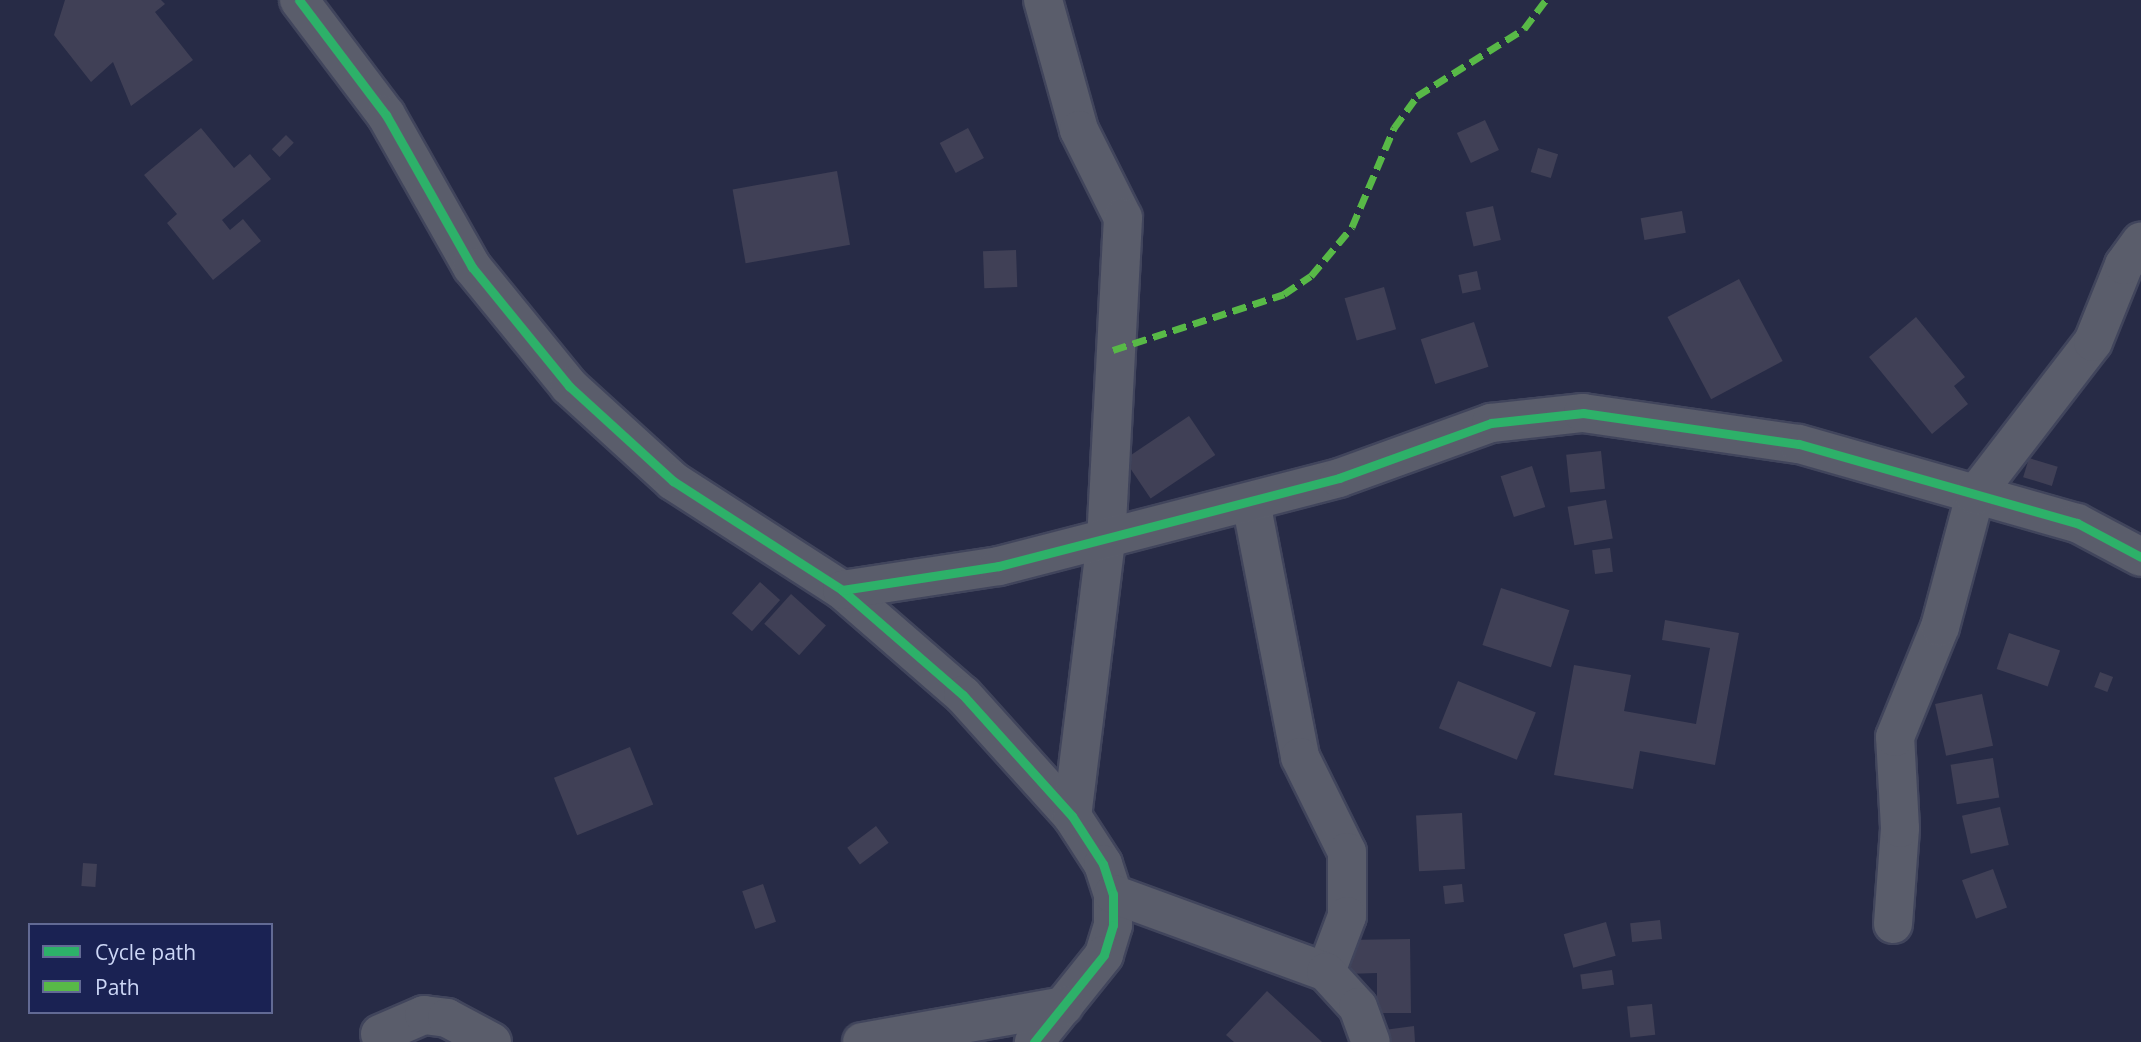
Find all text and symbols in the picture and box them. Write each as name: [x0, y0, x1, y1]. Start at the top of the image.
legend: [28, 923, 273, 1014]
text: Cycle path: [95, 938, 196, 966]
text: Path: [95, 973, 140, 1001]

